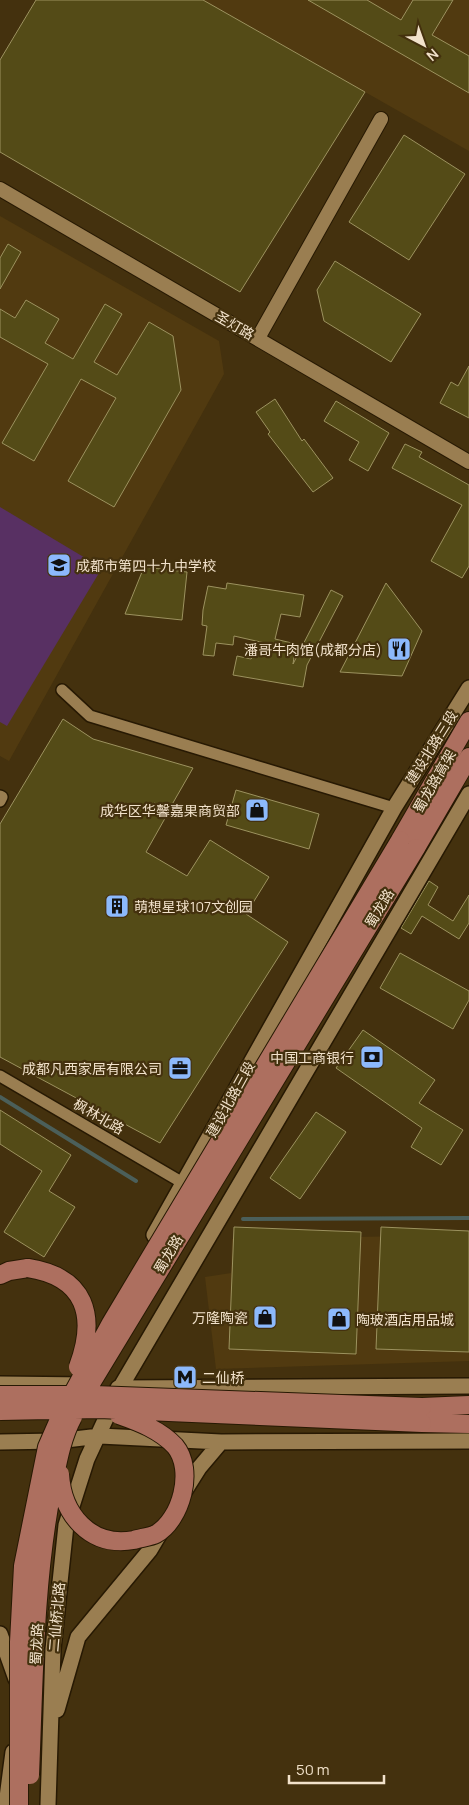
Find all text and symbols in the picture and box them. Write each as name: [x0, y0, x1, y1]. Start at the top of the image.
north arrow: [399, 20, 449, 70]
text: N: [423, 45, 443, 66]
street label: 圣灯路: [212, 306, 258, 344]
school or university icon: 成都市第四十九中学校: [46, 552, 72, 578]
place label: 成都市第四十九中学校: [76, 556, 216, 575]
restaurant icon: 潘哥牛肉馆(成都分店): [386, 636, 412, 662]
place label: 潘哥牛肉馆(成都分店): [244, 640, 382, 659]
street label: 建设北路三段: [401, 706, 461, 788]
street label: 蜀龙路高架: [408, 746, 460, 816]
shop icon: 成华区华馨嘉果商贸部: [244, 797, 270, 823]
place label: 成华区华馨嘉果商贸部: [100, 801, 240, 820]
street label: 蜀龙路: [360, 885, 398, 931]
building icon: 萌想星球107文创园: [104, 893, 130, 919]
place label: 萌想星球107文创园: [134, 897, 253, 916]
bank icon: 中国工商银行: [359, 1044, 385, 1070]
place label: 中国工商银行: [270, 1048, 354, 1067]
office icon: 成都凡西家居有限公司: [167, 1055, 193, 1081]
street label: 建设北路三段: [201, 1058, 259, 1140]
place label: 成都凡西家居有限公司: [22, 1059, 162, 1078]
street label: 枫林北路: [70, 1094, 128, 1138]
street label: 蜀龙路: [149, 1231, 187, 1277]
shop icon: 万隆陶瓷: [252, 1304, 278, 1330]
shop icon: 陶玻酒店用品城: [326, 1306, 352, 1332]
place label: 万隆陶瓷: [192, 1308, 248, 1327]
place label: 陶玻酒店用品城: [356, 1310, 454, 1329]
metro station icon: 二仙桥: [172, 1364, 198, 1390]
place label: 二仙桥: [202, 1368, 244, 1387]
street label: 二仙桥北路: [43, 1581, 69, 1653]
street label: 蜀龙路: [25, 1623, 47, 1665]
scale bar: [289, 1752, 384, 1784]
text: 50 m: [296, 1759, 330, 1780]

